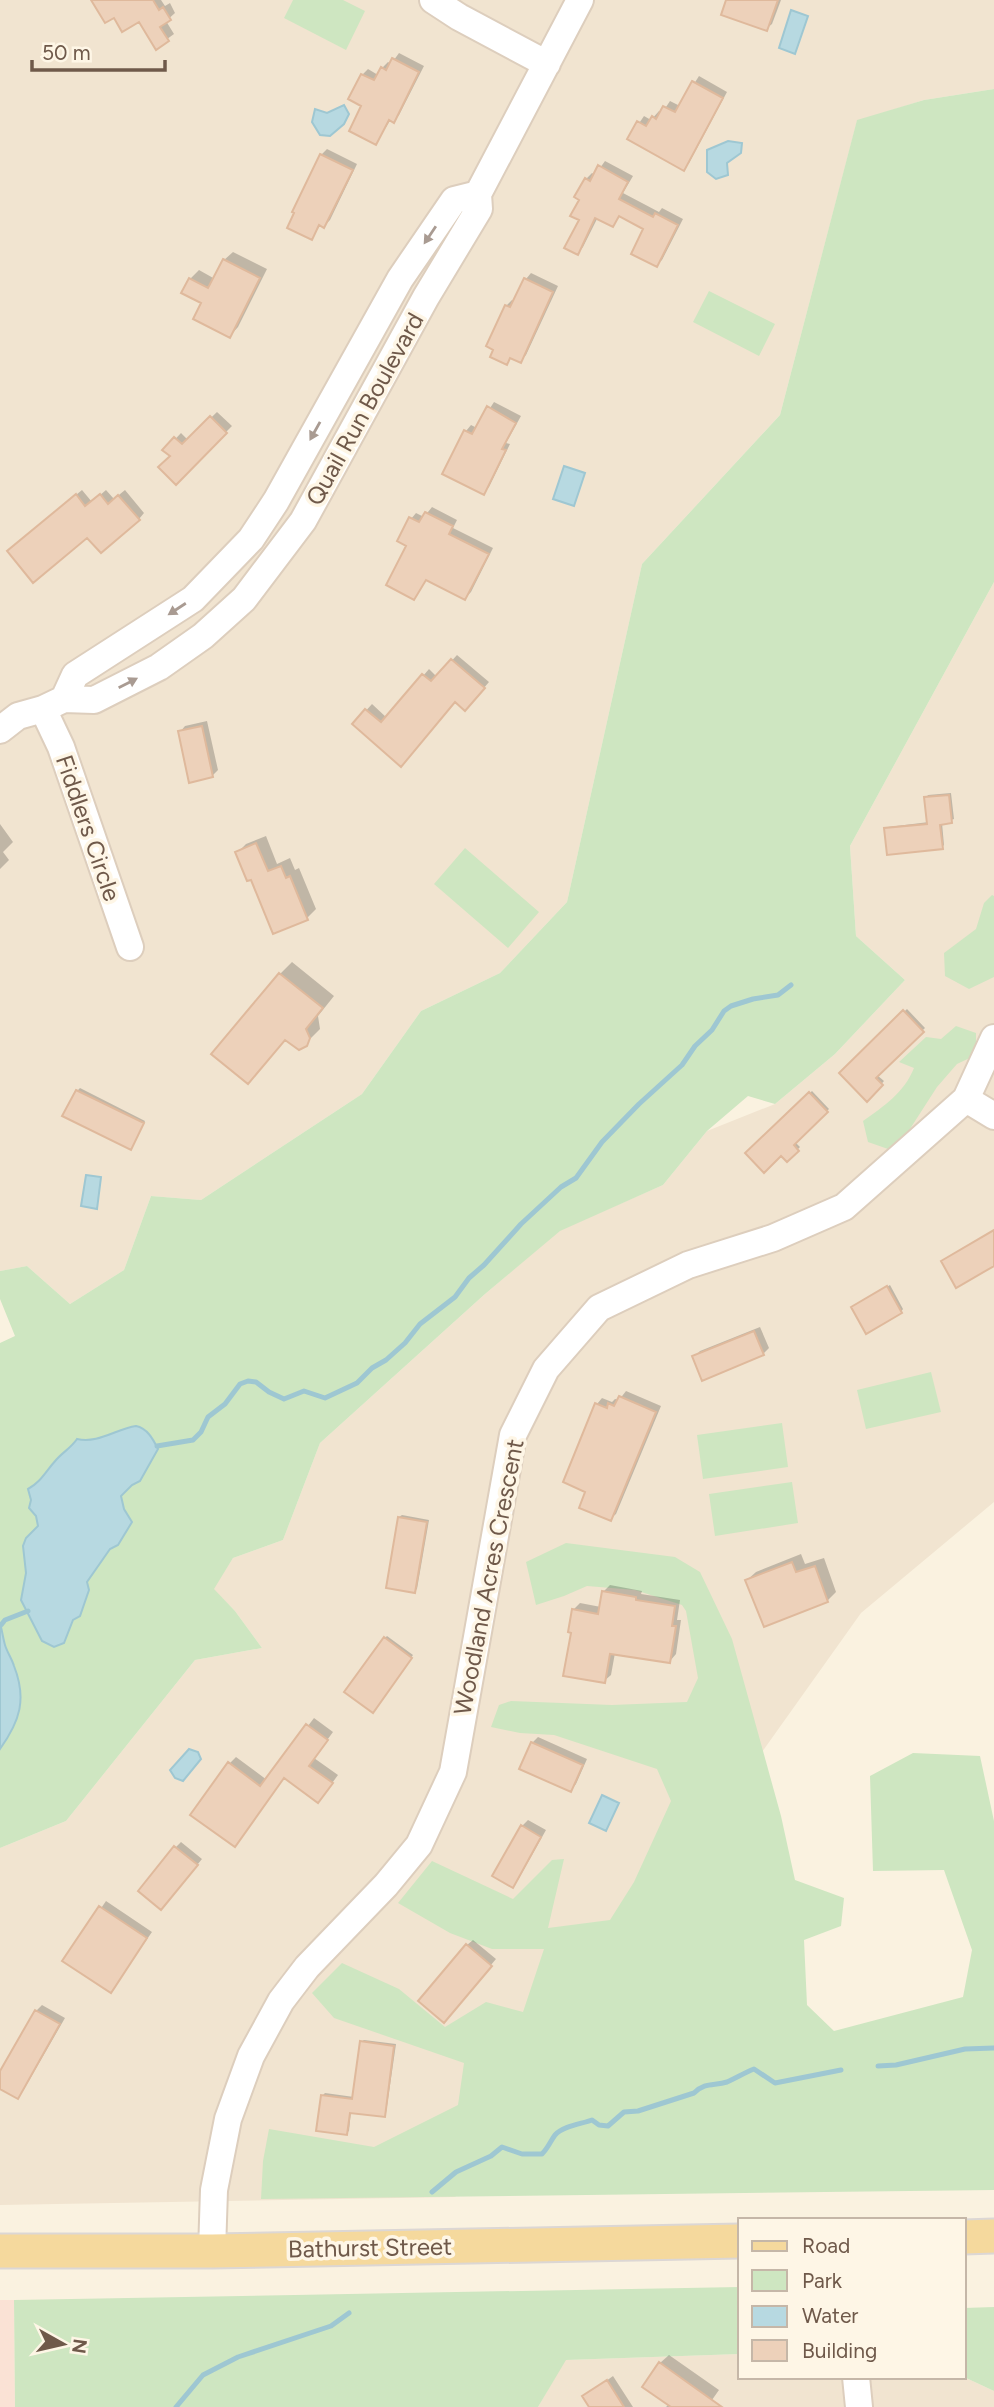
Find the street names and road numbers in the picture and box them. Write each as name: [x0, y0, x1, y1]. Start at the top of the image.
street label: Quail Run Boulevard: [300, 307, 429, 510]
street label: Fiddlers Circle: [50, 751, 127, 905]
street label: Woodland Acres Crescent: [448, 1436, 530, 1717]
street label: Bathurst Street: [288, 2232, 452, 2263]

